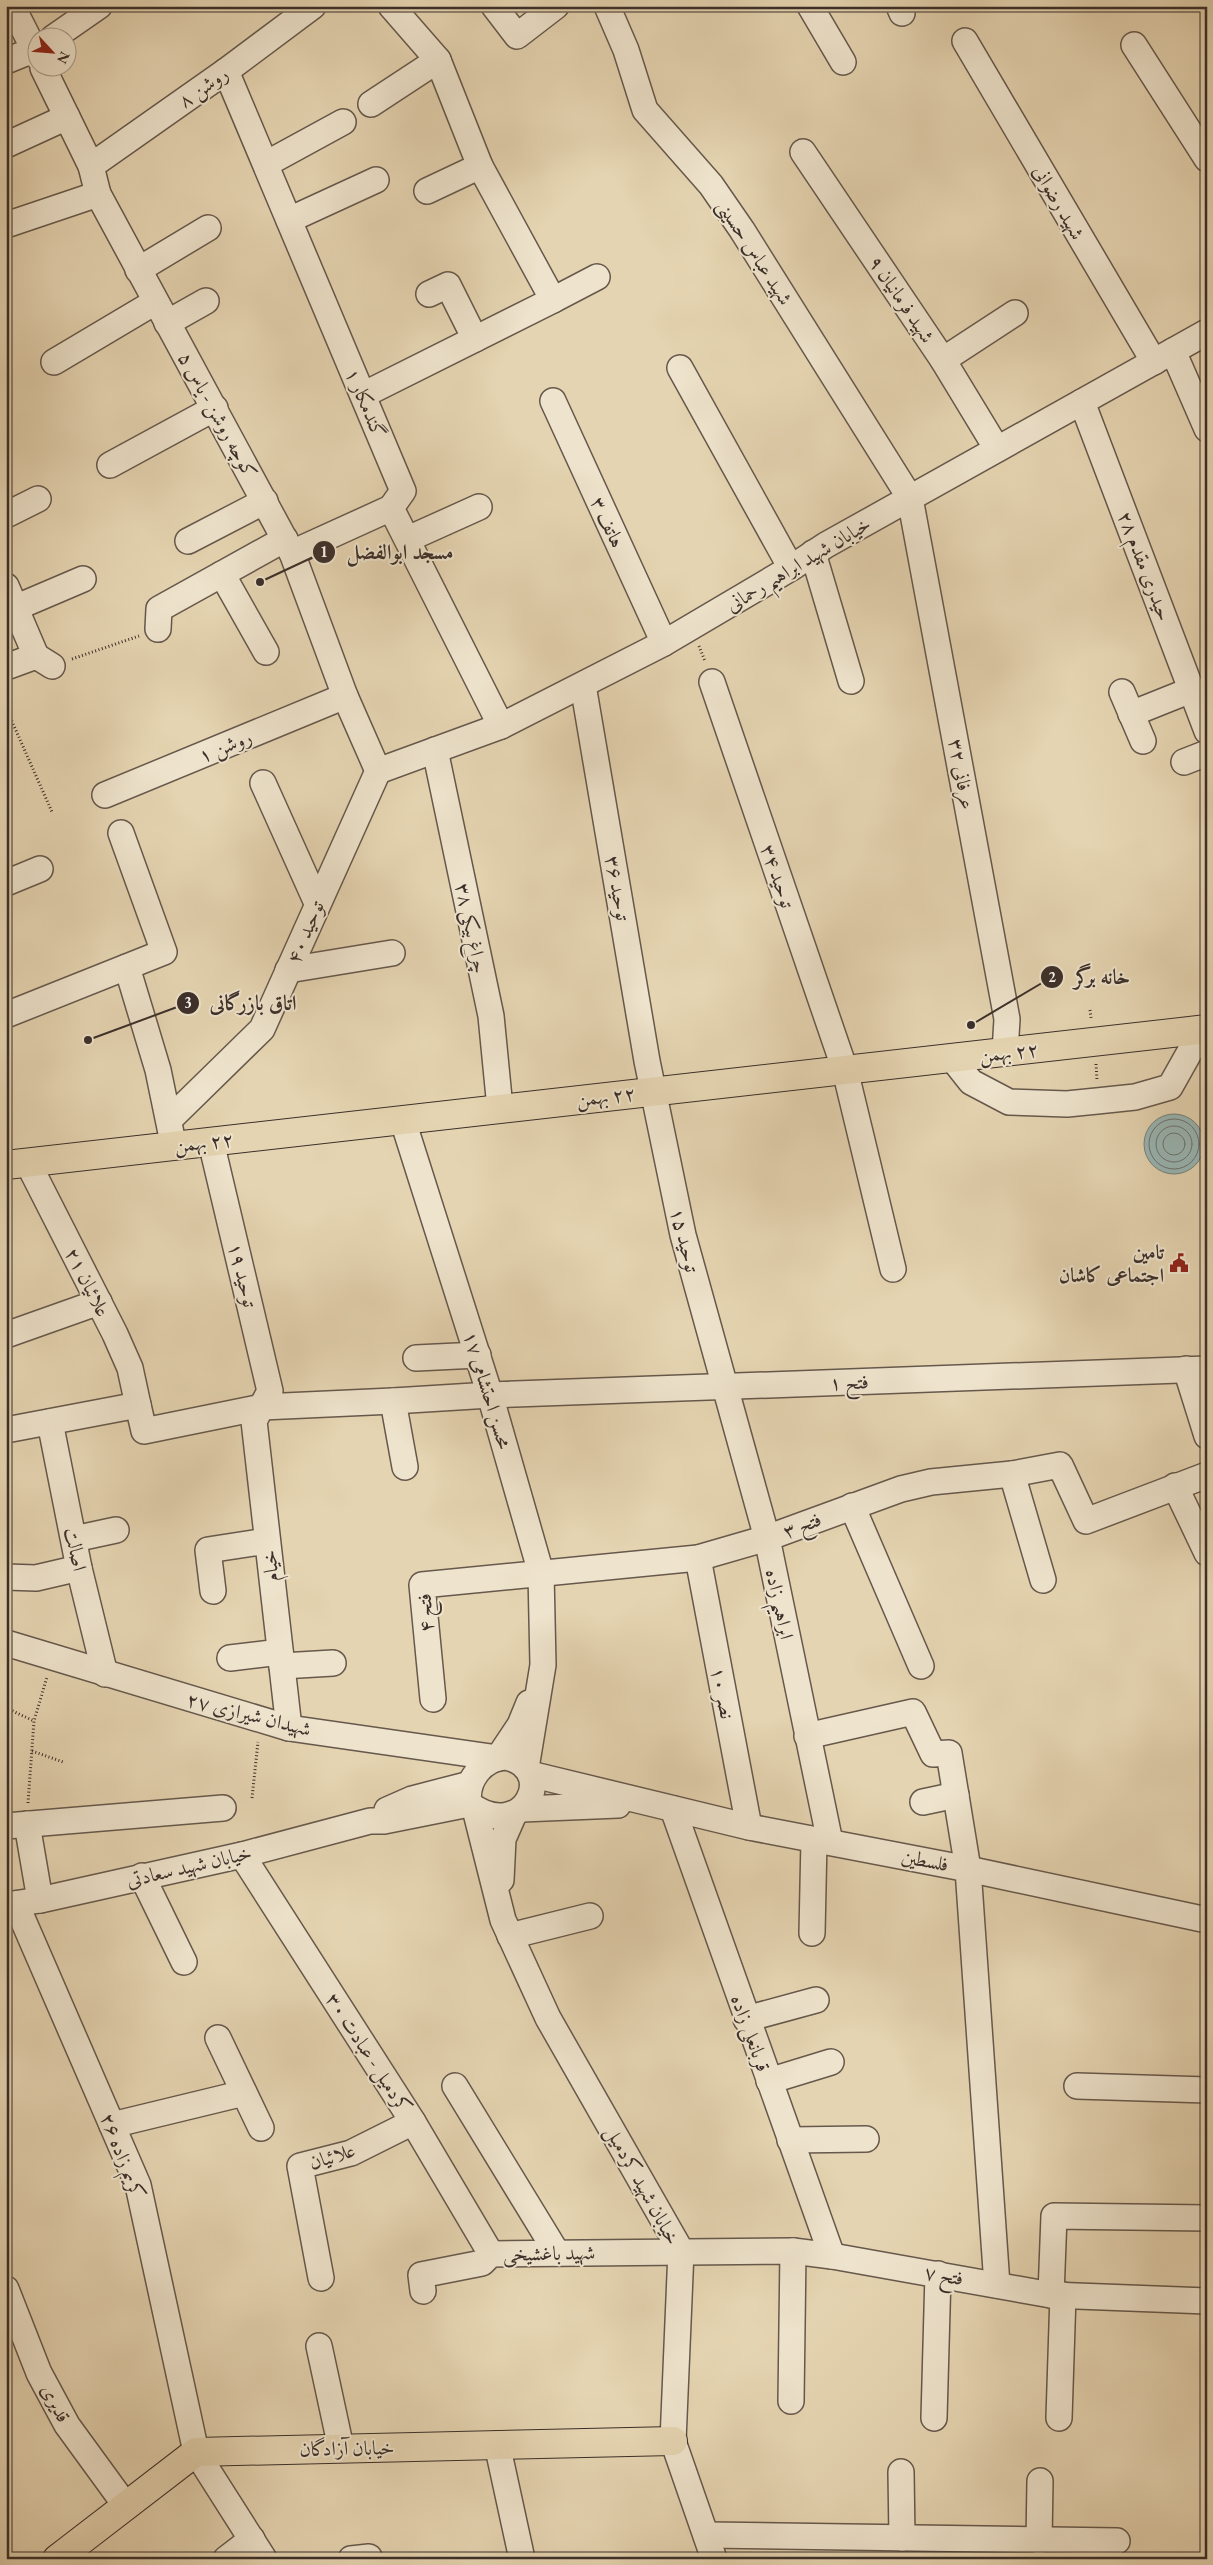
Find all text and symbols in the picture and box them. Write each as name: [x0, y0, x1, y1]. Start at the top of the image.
north arrow: [28, 28, 78, 78]
text: N: [53, 49, 74, 67]
street label: روشن ۸: [173, 60, 234, 114]
street label: شهید رضوانی: [1027, 160, 1091, 244]
street label: شهید عباس حسینی: [709, 194, 799, 311]
street label: شهید فرمانیان ۹: [863, 250, 941, 348]
street label: کوچه روشن - یاس ۵: [172, 347, 264, 483]
street label: گندمکار ۱: [340, 364, 392, 442]
street label: هاتف ۳: [585, 492, 631, 552]
street label: حیدری مقدم ۲۸: [1107, 507, 1178, 627]
street label: خیابان شهید ابراهیم رحمانی: [721, 510, 879, 624]
callout: مسجد ابوالفضل: [312, 534, 463, 570]
text: مسجد ابوالفضل: [347, 538, 453, 567]
text: 1: [320, 542, 328, 561]
street label: روشن ۱: [194, 724, 256, 769]
street label: عرفانی ۳۲: [942, 736, 981, 812]
street label: توحید ۳۴: [755, 841, 801, 911]
street label: توحید ۳۶: [600, 853, 637, 923]
street label: چراغ بیکی ۳۸: [445, 881, 494, 977]
street label: توحید ۴۰: [280, 897, 330, 967]
callout: خانه برگر: [1039, 959, 1140, 995]
text: خانه برگر: [1072, 963, 1130, 990]
text: 2: [1048, 967, 1056, 986]
callout: اتاق بازرگانی: [175, 985, 307, 1021]
text: اتاق بازرگانی: [209, 989, 296, 1016]
text: 3: [184, 993, 192, 1012]
street label: ٢٢ بهمن: [978, 1036, 1040, 1069]
street label: ٢٢ بهمن: [575, 1080, 637, 1113]
street label: ٢٢ بهمن: [173, 1126, 235, 1159]
street label: توحید ۱۵: [664, 1205, 706, 1275]
place label: تامین اجتماعی کاشان: [1059, 1239, 1165, 1288]
street label: توحید ۱۹: [222, 1240, 264, 1310]
street label: علائیان ۲۱: [60, 1243, 116, 1321]
public building icon: تامین اجتماعی کاشان: [1168, 1252, 1190, 1274]
street label: محسن احتشامی ۱۷: [457, 1328, 518, 1452]
street label: فتح ۱: [829, 1368, 869, 1401]
street label: فتح ۳: [779, 1506, 827, 1549]
street label: اصالت: [59, 1525, 93, 1573]
street label: خیام: [255, 1548, 290, 1583]
street label: ابراهیم زاده: [753, 1567, 800, 1643]
street label: فتح ۴: [411, 1592, 444, 1633]
street label: نصر ۱۰: [704, 1665, 741, 1722]
street label: شهیدان شیرازی ۲۷: [184, 1686, 314, 1742]
street label: خیابان شهید سعادتی: [124, 1839, 254, 1893]
street label: فلسطین: [899, 1843, 951, 1877]
street label: کردمیل - عبادت ۳۰: [319, 1988, 418, 2119]
street label: قربانعلی زاده: [723, 1991, 777, 2076]
street label: کریم زاده ۲۶: [90, 2109, 151, 2205]
street label: خیابان شهید کردمیل: [598, 2121, 686, 2250]
street label: علائیان: [306, 2137, 358, 2175]
street label: شهید باغشیخی: [503, 2239, 595, 2268]
street label: فتح ۷: [922, 2259, 966, 2296]
street label: قدیری: [35, 2379, 77, 2427]
street label: خیابان آزادگان: [299, 2434, 395, 2462]

